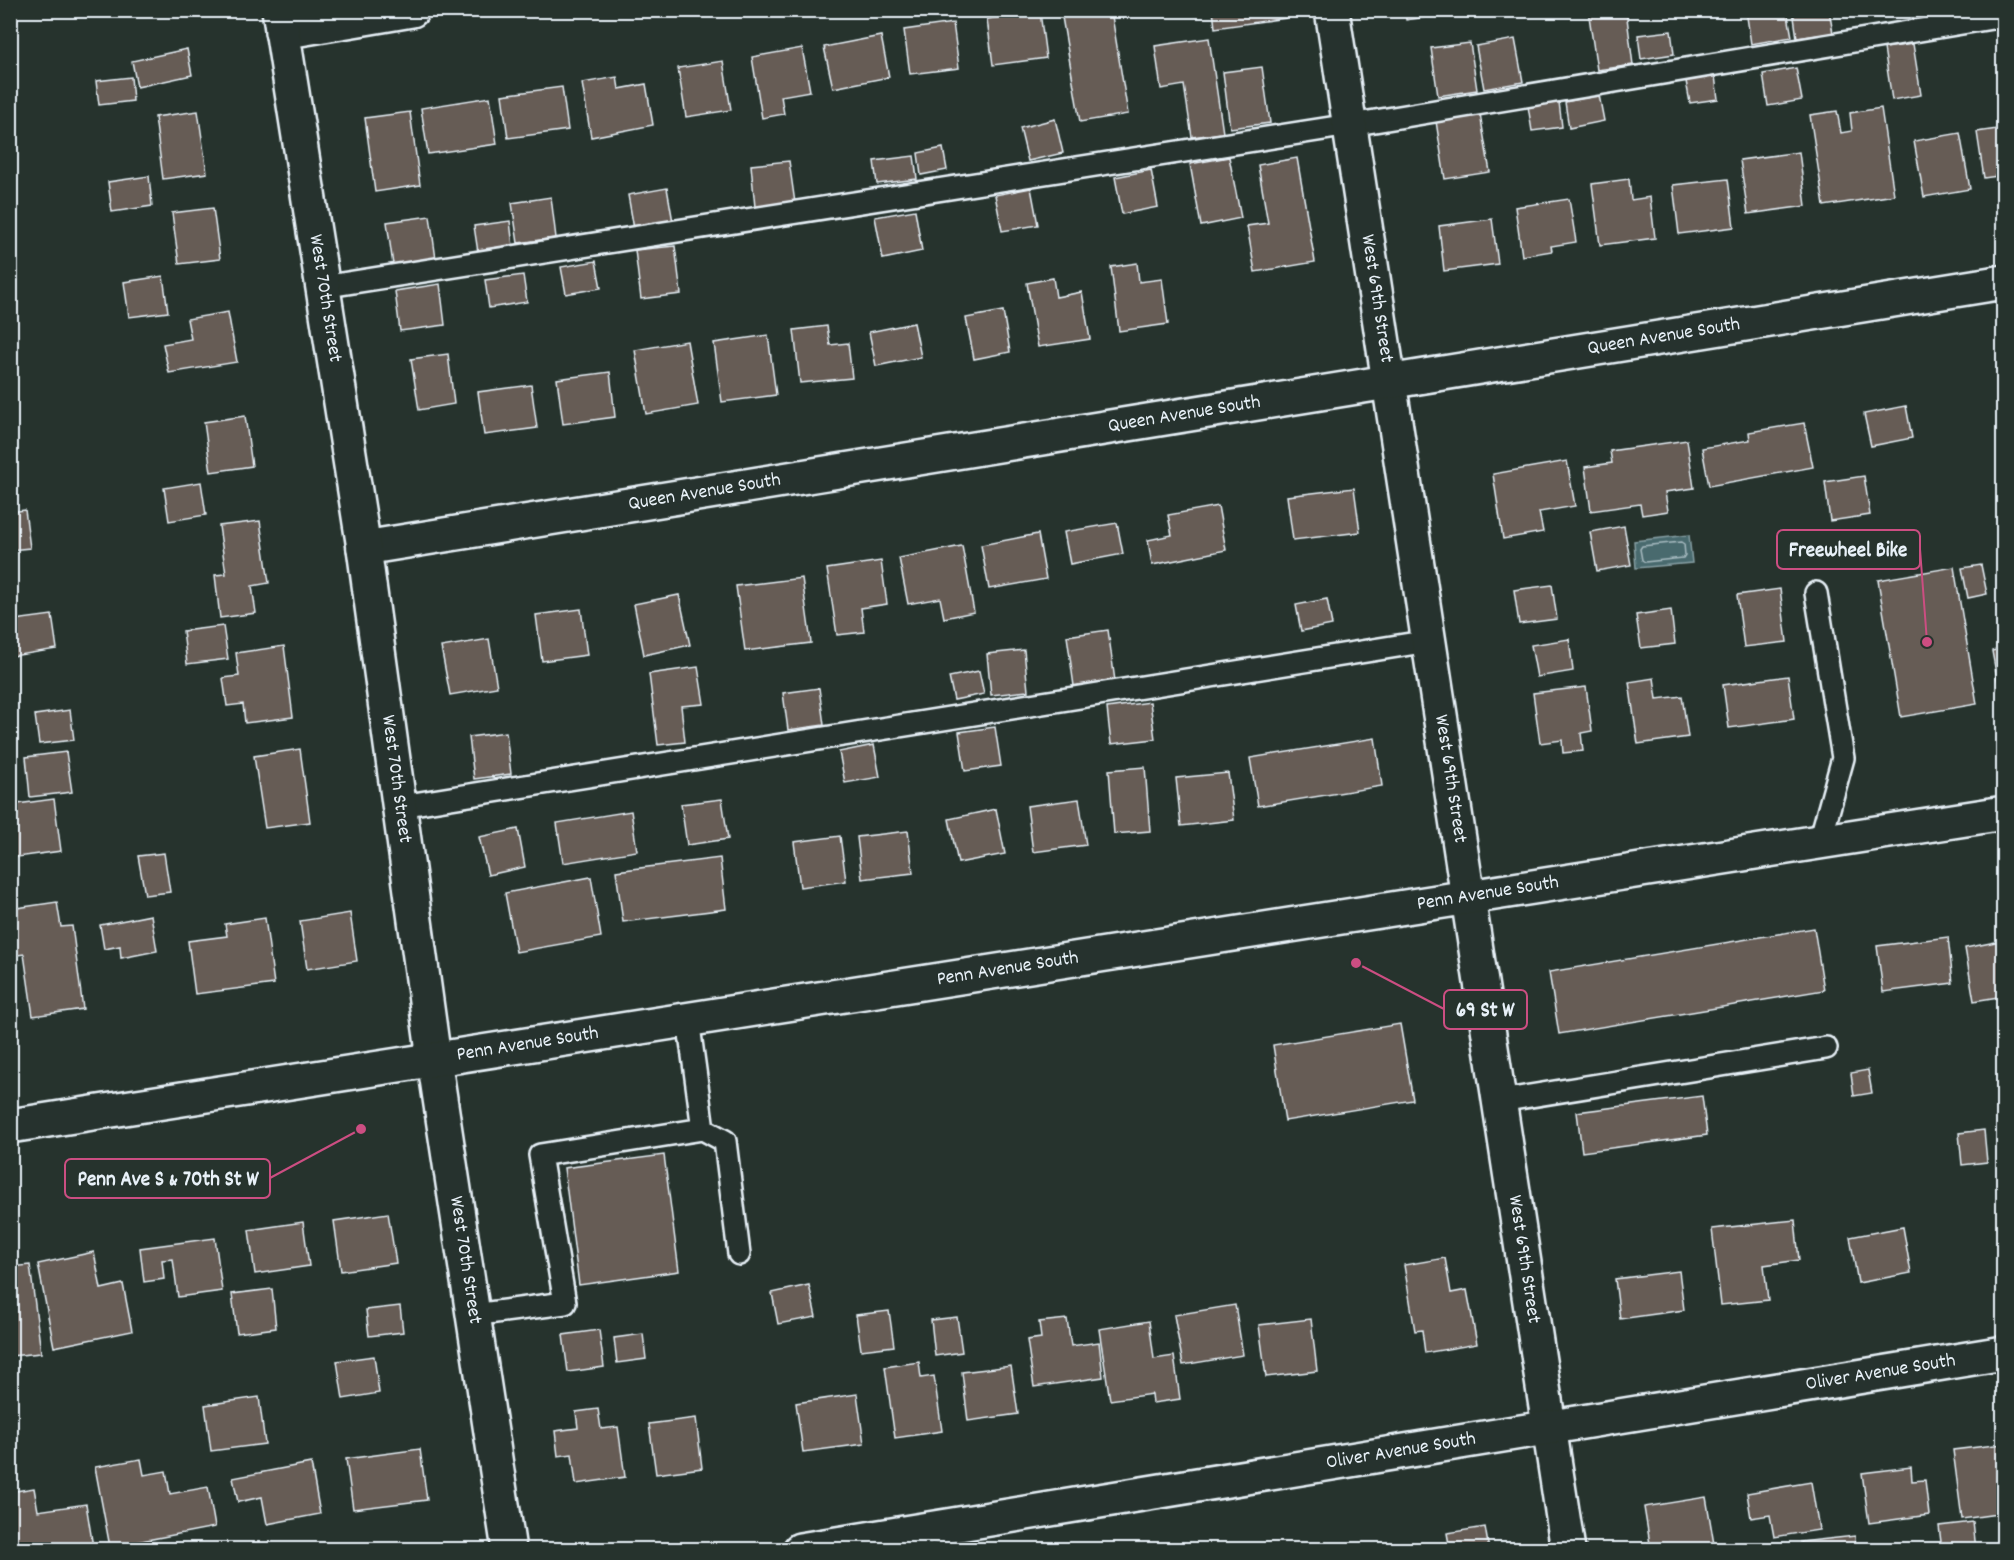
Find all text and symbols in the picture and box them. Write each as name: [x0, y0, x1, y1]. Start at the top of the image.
street label: West 70th Street: [301, 232, 348, 364]
street label: West 69th Street: [1353, 233, 1400, 365]
street label: Queen Avenue South: [1586, 311, 1742, 363]
street label: Queen Avenue South: [1106, 389, 1263, 441]
street label: Queen Avenue South: [626, 467, 783, 519]
callout: Freewheel Bike: [1777, 530, 1920, 569]
text: Freewheel Bike: [1789, 537, 1907, 567]
street label: West 70th Street: [373, 713, 418, 845]
street label: West 69th Street: [1426, 713, 1473, 845]
street label: Penn Avenue South: [1415, 869, 1561, 919]
street label: Penn Avenue South: [935, 944, 1081, 994]
callout: 69 St W: [1444, 990, 1527, 1029]
text: 69 St W: [1456, 997, 1515, 1027]
street label: Penn Avenue South: [455, 1020, 601, 1070]
callout: Penn Ave S & 70th St W: [65, 1159, 270, 1198]
text: Penn Ave S & 70th St W: [78, 1166, 259, 1196]
street label: West 69th Street: [1500, 1193, 1547, 1326]
street label: West 70th Street: [441, 1194, 488, 1326]
street label: Oliver Avenue South: [1804, 1347, 1958, 1399]
street label: Oliver Avenue South: [1324, 1426, 1478, 1478]

